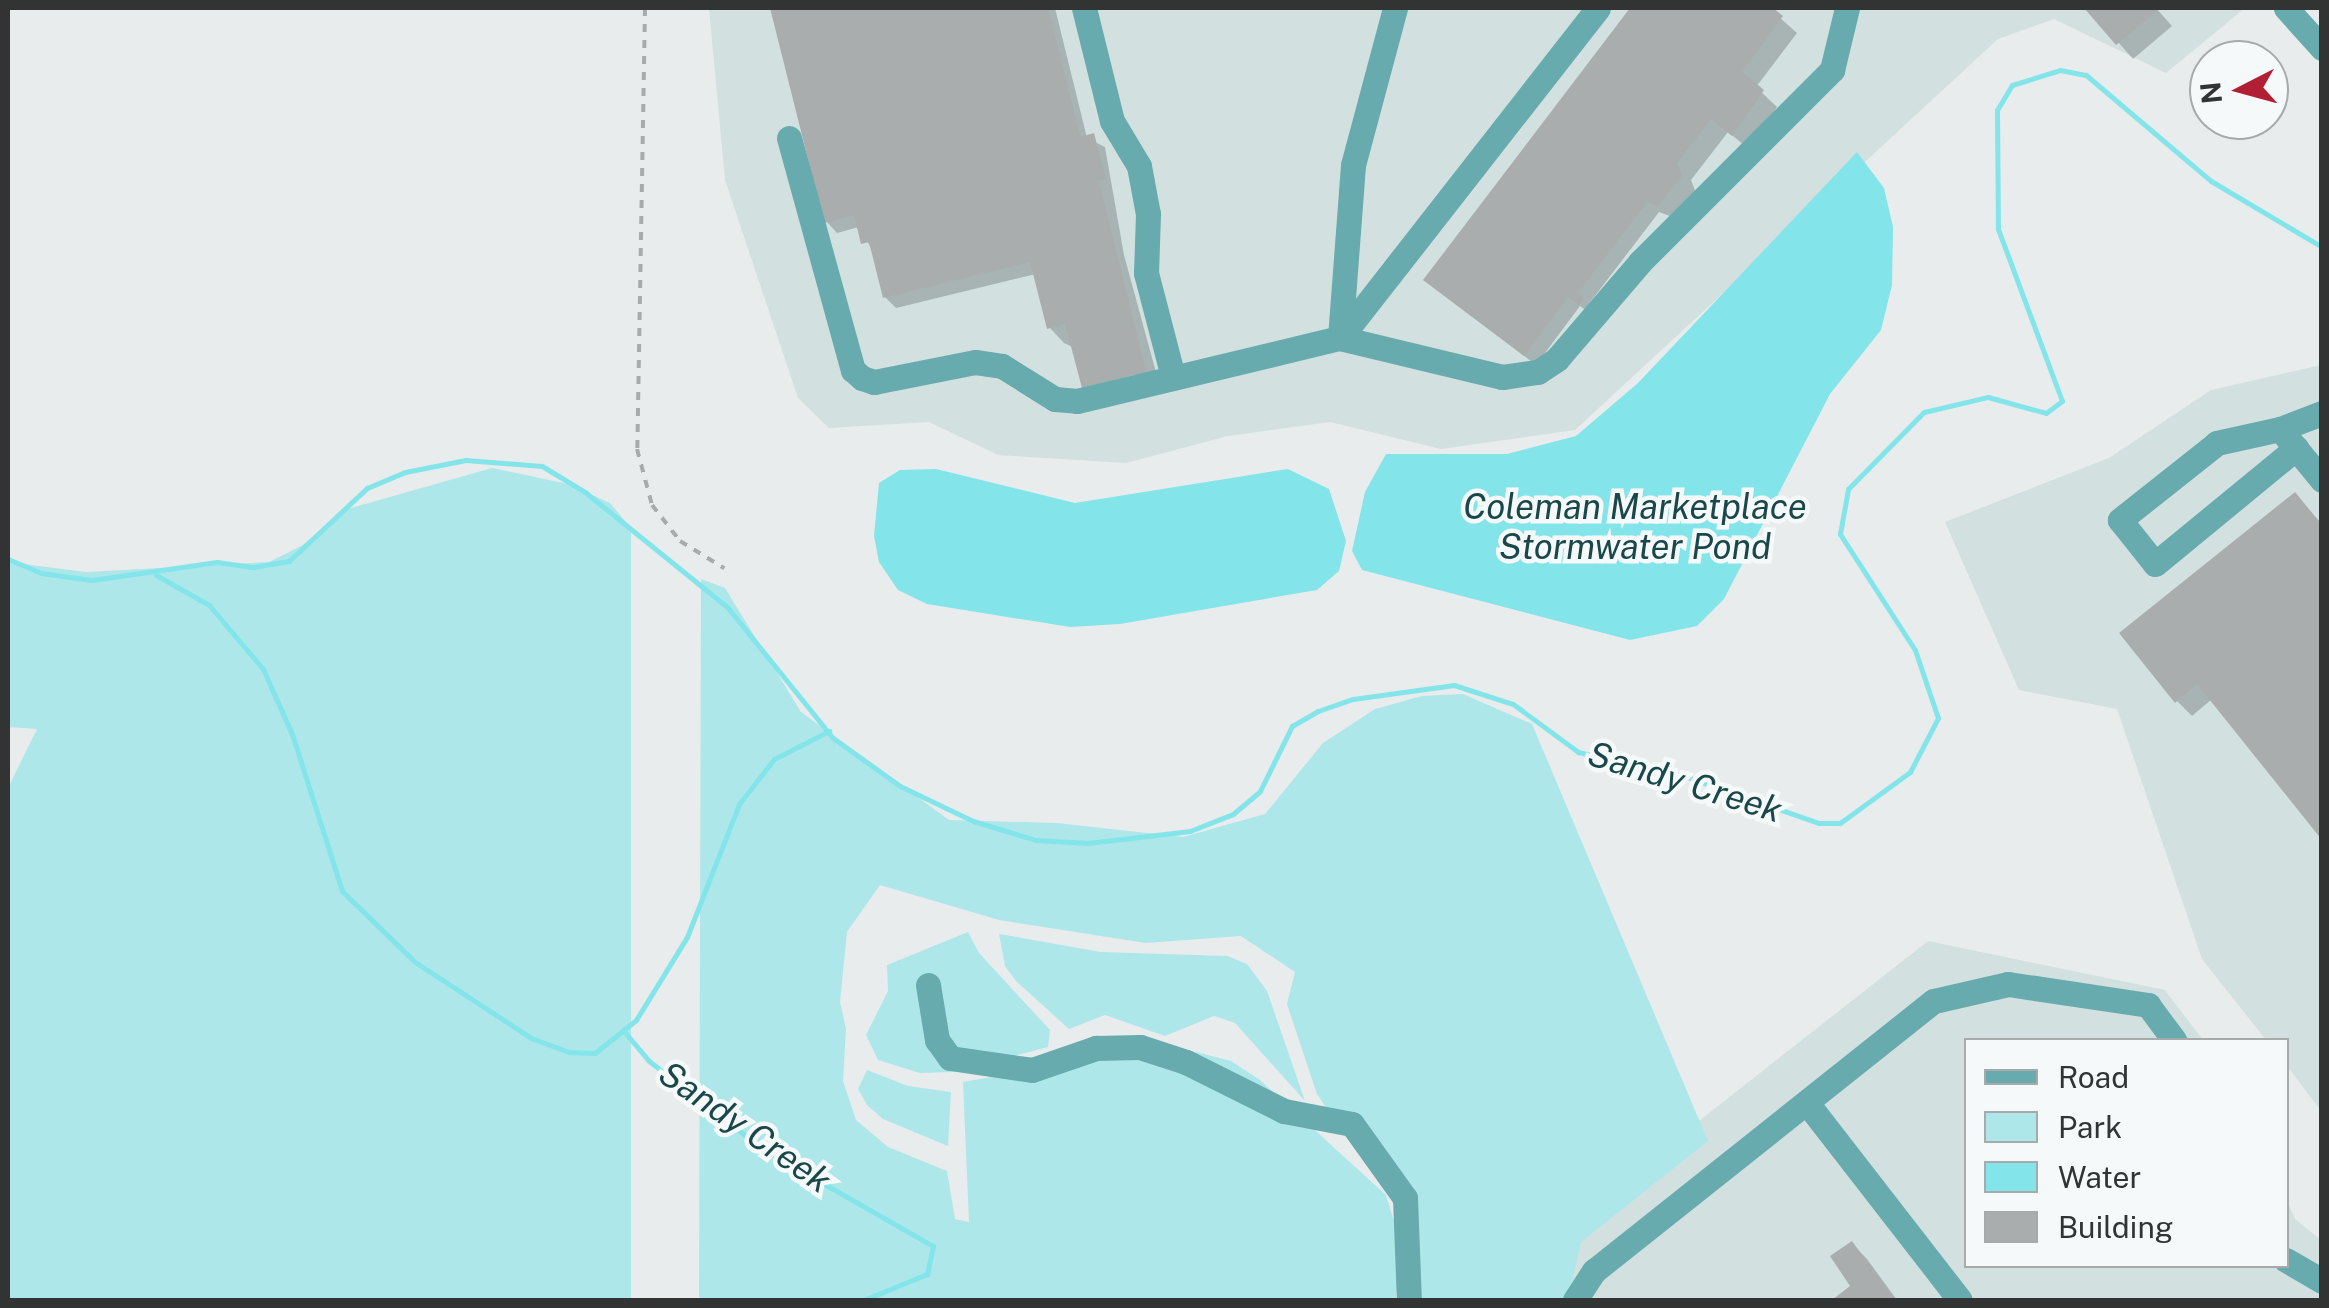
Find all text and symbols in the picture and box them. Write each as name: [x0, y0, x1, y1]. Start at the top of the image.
north arrow: [2189, 40, 2289, 140]
text: N: [2193, 80, 2228, 106]
water label: Coleman Marketplace Stormwater Pond: [1463, 486, 1807, 568]
water label: Sandy Creek: [1583, 733, 1787, 831]
legend: [1964, 1038, 2289, 1268]
water label: Sandy Creek: [651, 1052, 839, 1202]
text: Road: [2058, 1059, 2129, 1095]
text: Park: [2058, 1109, 2122, 1145]
text: Water: [2058, 1159, 2141, 1195]
text: Building: [2058, 1209, 2173, 1245]

